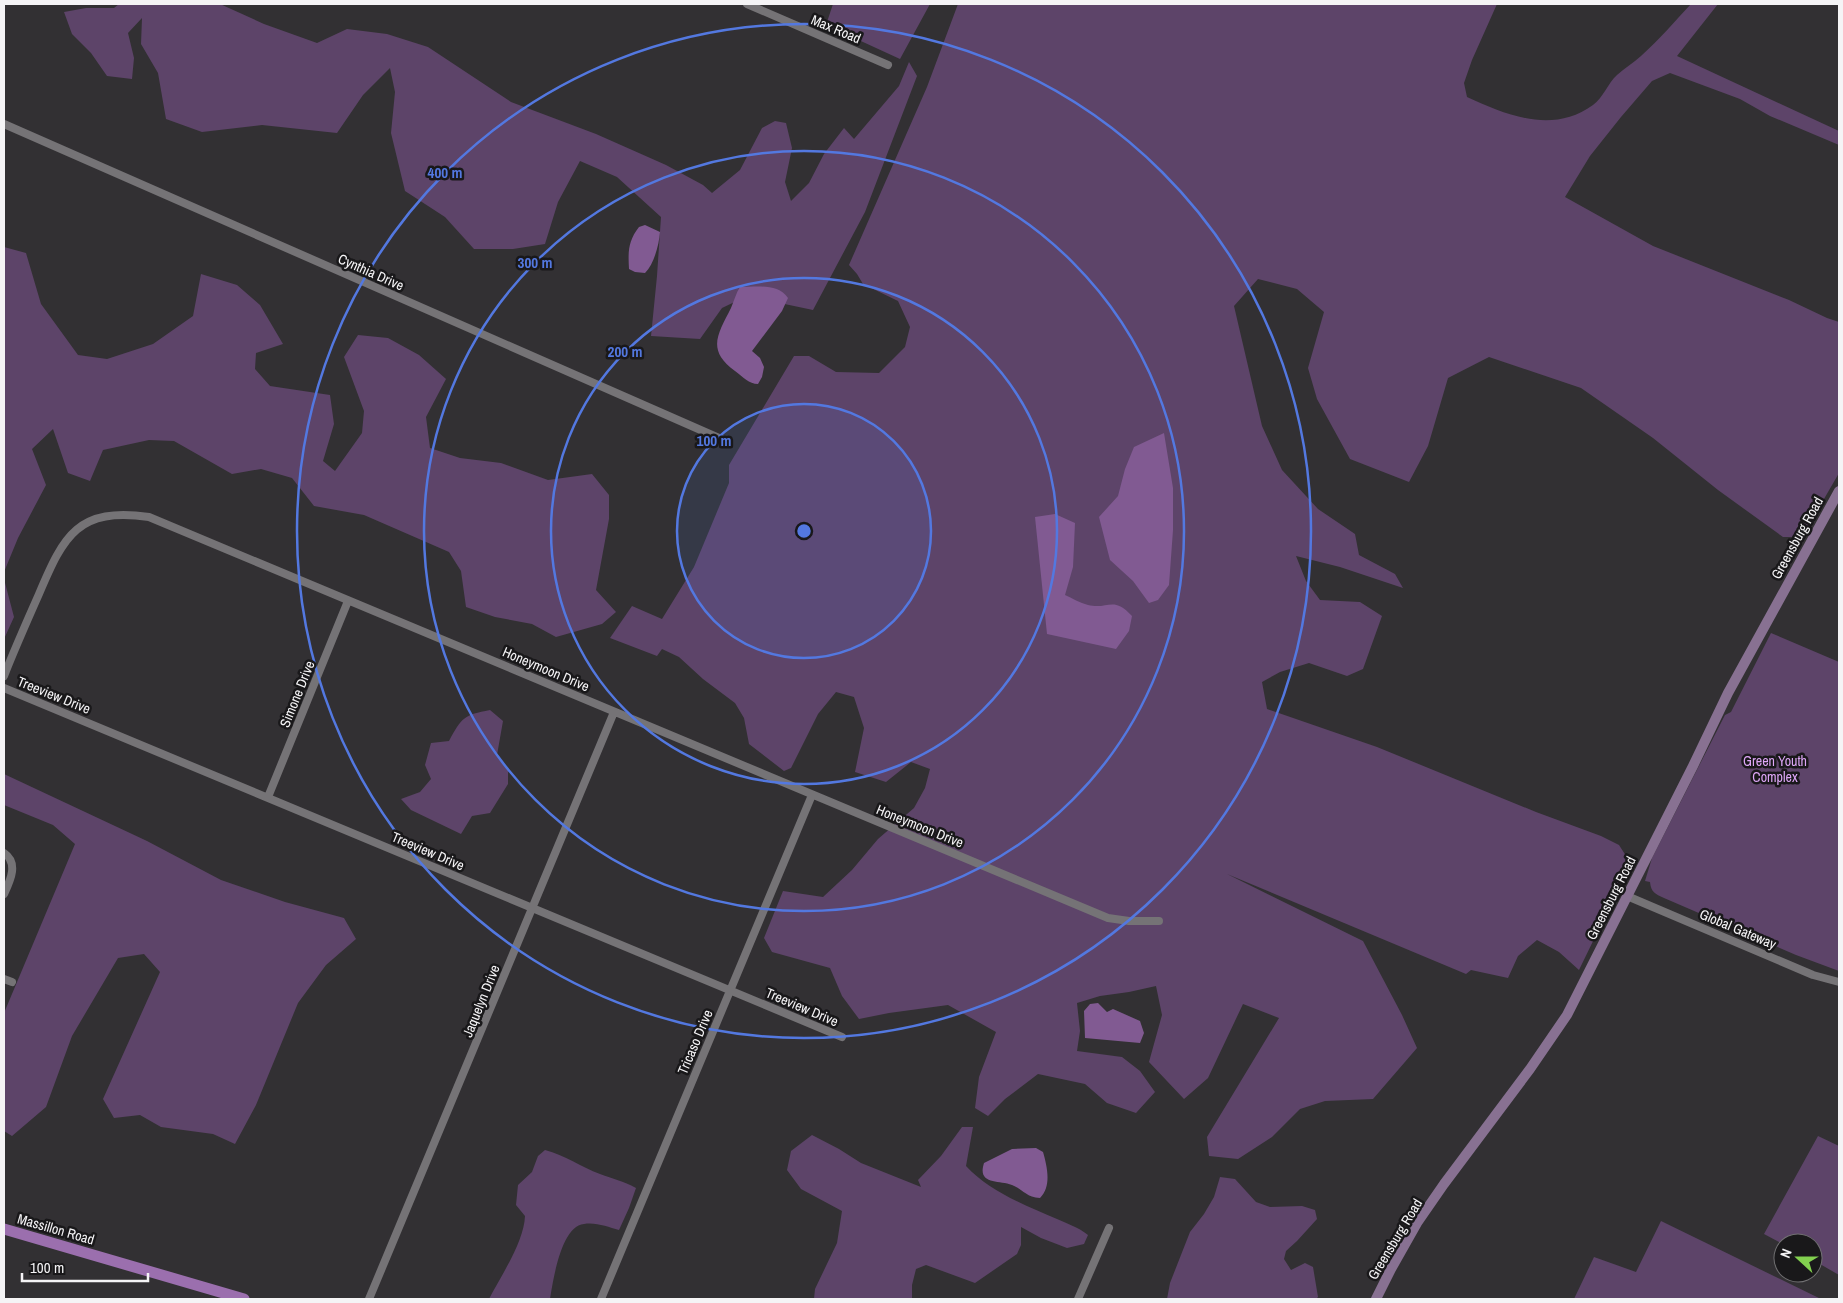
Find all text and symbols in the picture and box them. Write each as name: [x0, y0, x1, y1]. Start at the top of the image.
street label: Max Road: [808, 10, 864, 48]
text: 400 m: [428, 162, 462, 183]
street label: Cynthia Drive: [335, 250, 407, 294]
text: 300 m: [518, 252, 552, 273]
text: 200 m: [608, 341, 642, 362]
text: 100 m: [697, 430, 731, 451]
street label: Greensburg Road: [1767, 494, 1827, 582]
centre of rings: [795, 522, 813, 540]
street label: Honeymoon Drive: [500, 643, 592, 695]
street label: Simone Drive: [276, 658, 318, 730]
street label: Treeview Drive: [15, 672, 93, 718]
park label: Green Youth Complex: [1743, 752, 1807, 786]
street label: Honeymoon Drive: [874, 800, 966, 852]
street label: Treeview Drive: [389, 828, 467, 874]
street label: Greensburg Road: [1582, 853, 1640, 943]
street label: Global Gateway: [1697, 905, 1779, 953]
street label: Jaquelyn Drive: [458, 962, 504, 1040]
street label: Treeview Drive: [763, 984, 841, 1030]
street label: Tricaso Drive: [673, 1007, 717, 1077]
street label: Greensburg Road: [1364, 1195, 1426, 1283]
street label: Massillon Road: [15, 1209, 97, 1249]
north arrow: [1773, 1233, 1823, 1283]
text: N: [1776, 1246, 1796, 1260]
scale bar: [22, 1250, 149, 1282]
text: 100 m: [30, 1257, 64, 1278]

